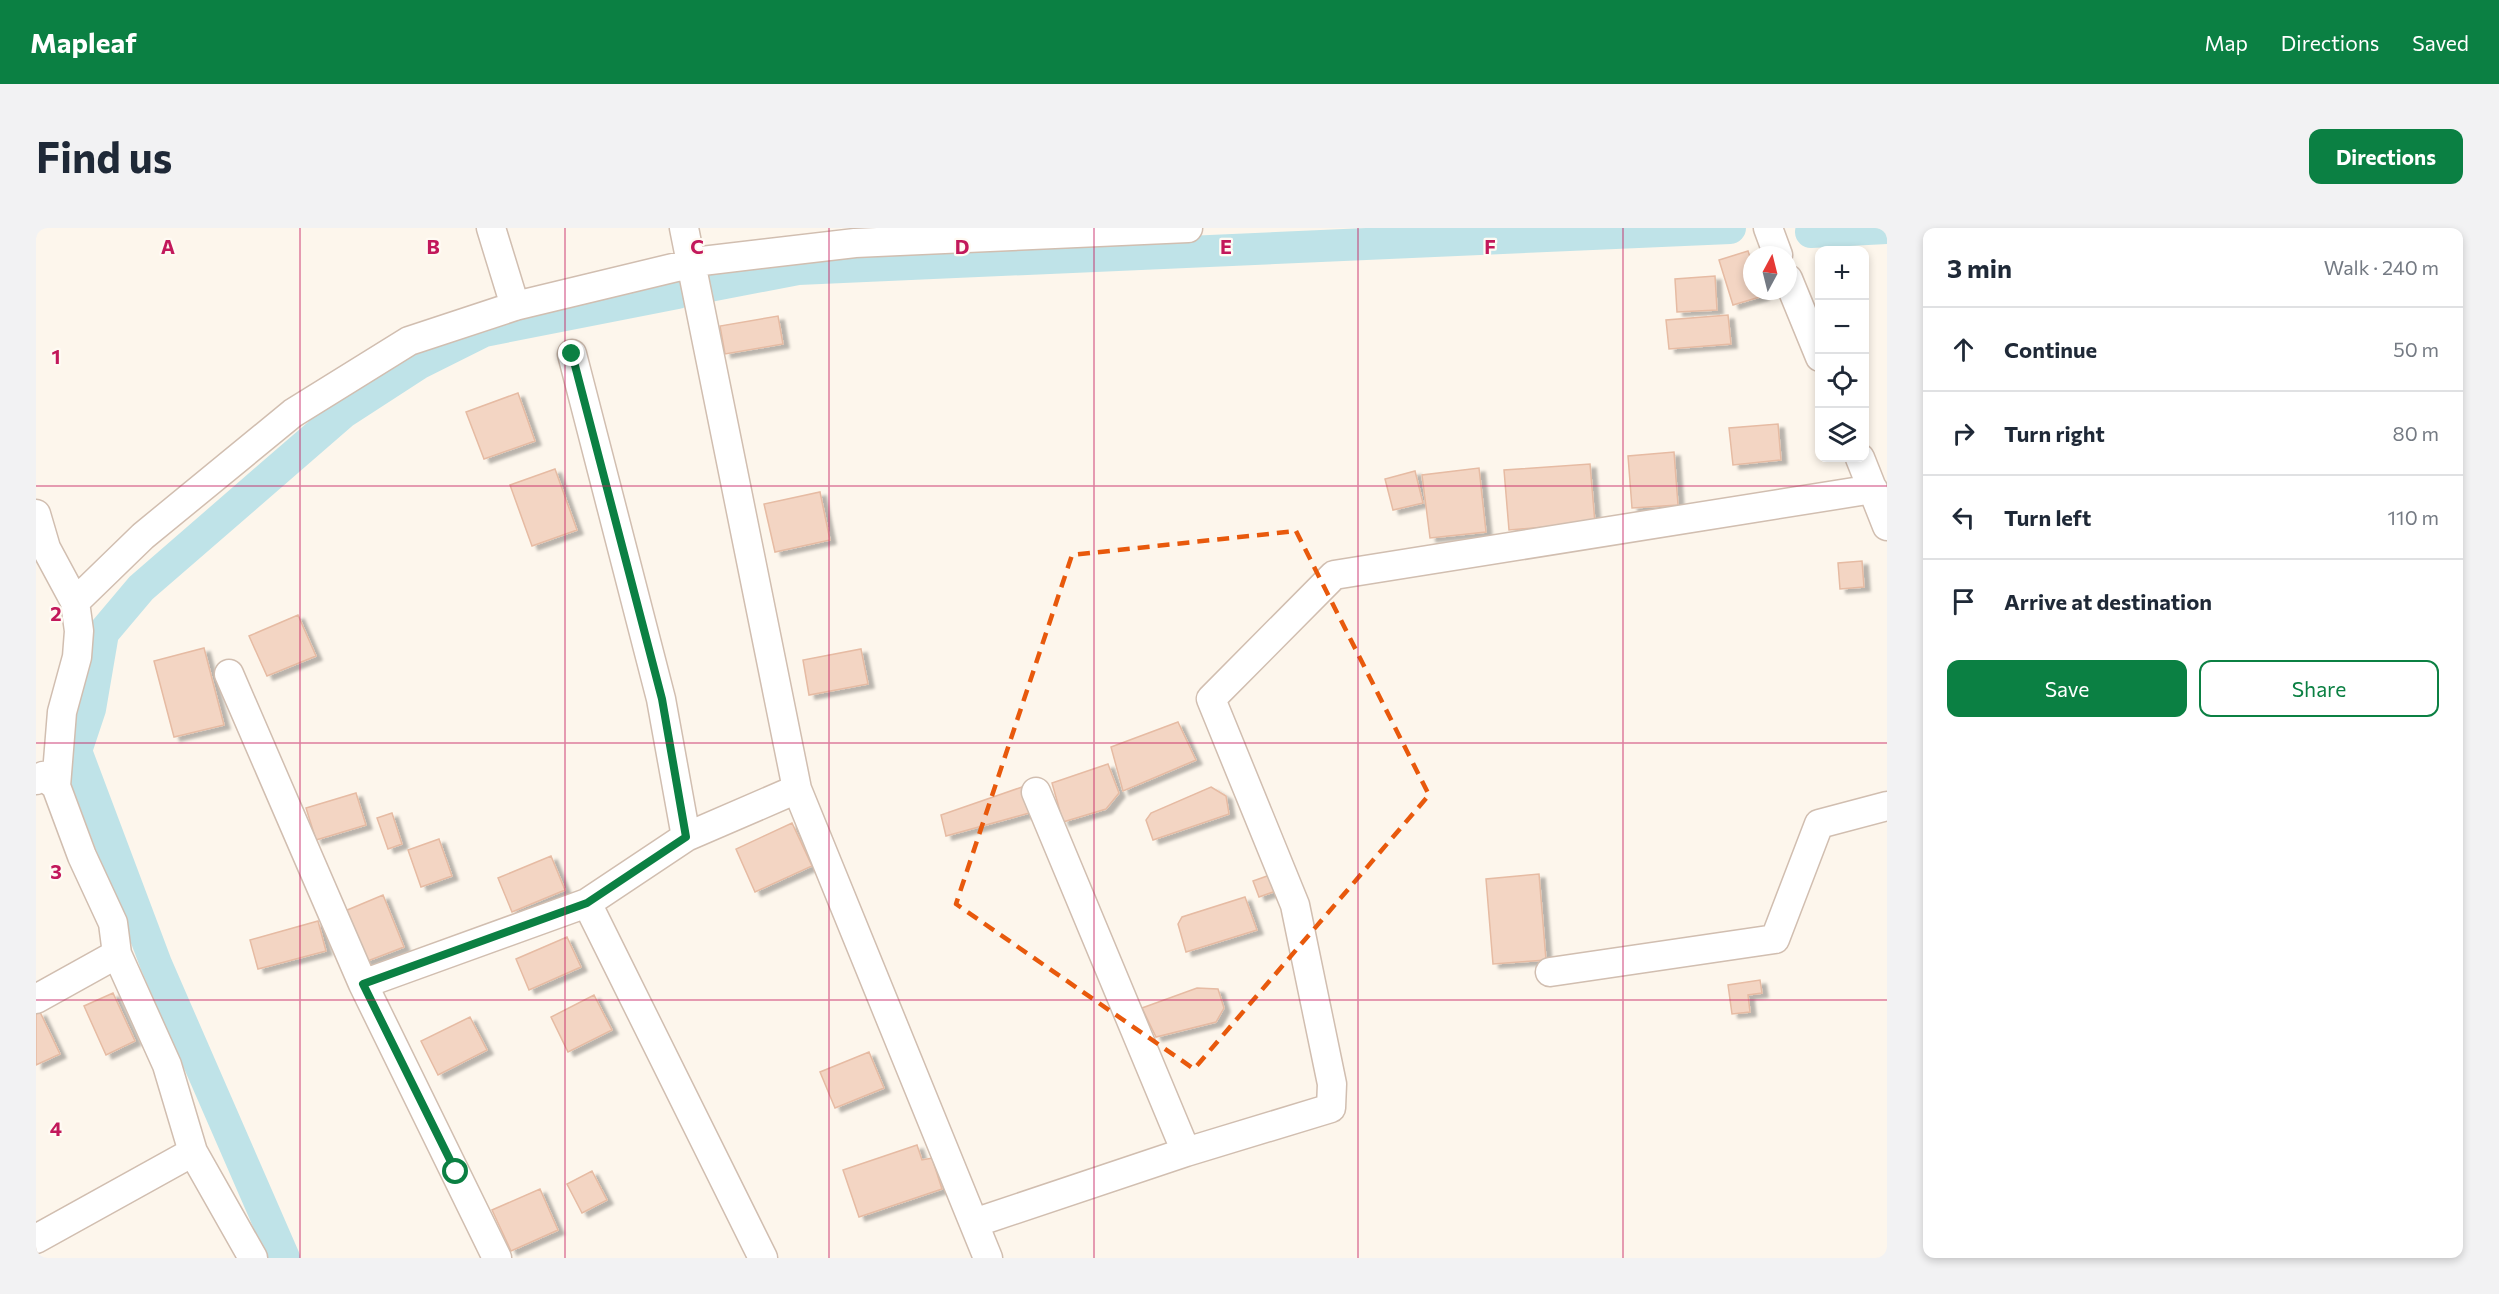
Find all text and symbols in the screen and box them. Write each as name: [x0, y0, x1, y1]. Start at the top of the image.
text: Mapleaf: [30, 25, 137, 59]
text: Map: [2205, 30, 2248, 55]
text: Directions: [2281, 30, 2379, 55]
text: Saved: [2412, 30, 2469, 55]
button: Directions: [2309, 129, 2463, 184]
text: Find us: [36, 130, 172, 182]
text: A: [161, 234, 175, 258]
text: B: [426, 234, 440, 258]
text: C: [690, 234, 704, 258]
text: D: [955, 234, 969, 258]
text: E: [1220, 234, 1232, 258]
text: F: [1484, 234, 1496, 258]
north arrow: [1743, 246, 1797, 300]
map controls: [1815, 246, 1869, 462]
button: +: [1815, 246, 1869, 300]
text: 3 min: [1947, 252, 2012, 283]
text: Walk · 240 m: [2324, 255, 2439, 279]
button: −: [1815, 300, 1869, 354]
icon: ahead: [1947, 333, 1980, 366]
text: Continue: [2004, 336, 2097, 363]
text: 50 m: [2393, 337, 2439, 361]
route end: [558, 340, 584, 366]
text: 1: [51, 344, 61, 368]
button: locate: [1815, 354, 1869, 408]
button: layers: [1815, 408, 1869, 462]
icon: right: [1947, 417, 1980, 450]
text: Turn right: [2004, 420, 2105, 447]
text: 80 m: [2393, 421, 2439, 445]
icon: left: [1947, 501, 1980, 534]
text: Turn left: [2004, 504, 2091, 531]
text: 110 m: [2388, 505, 2439, 529]
icon: arrive: [1947, 585, 1980, 618]
text: Arrive at destination: [2004, 588, 2212, 615]
text: 2: [50, 601, 62, 625]
button: Save: [1947, 660, 2187, 717]
button: Share: [2199, 660, 2439, 717]
text: 3: [50, 859, 62, 883]
text: 4: [50, 1116, 62, 1140]
route start: [442, 1158, 468, 1184]

